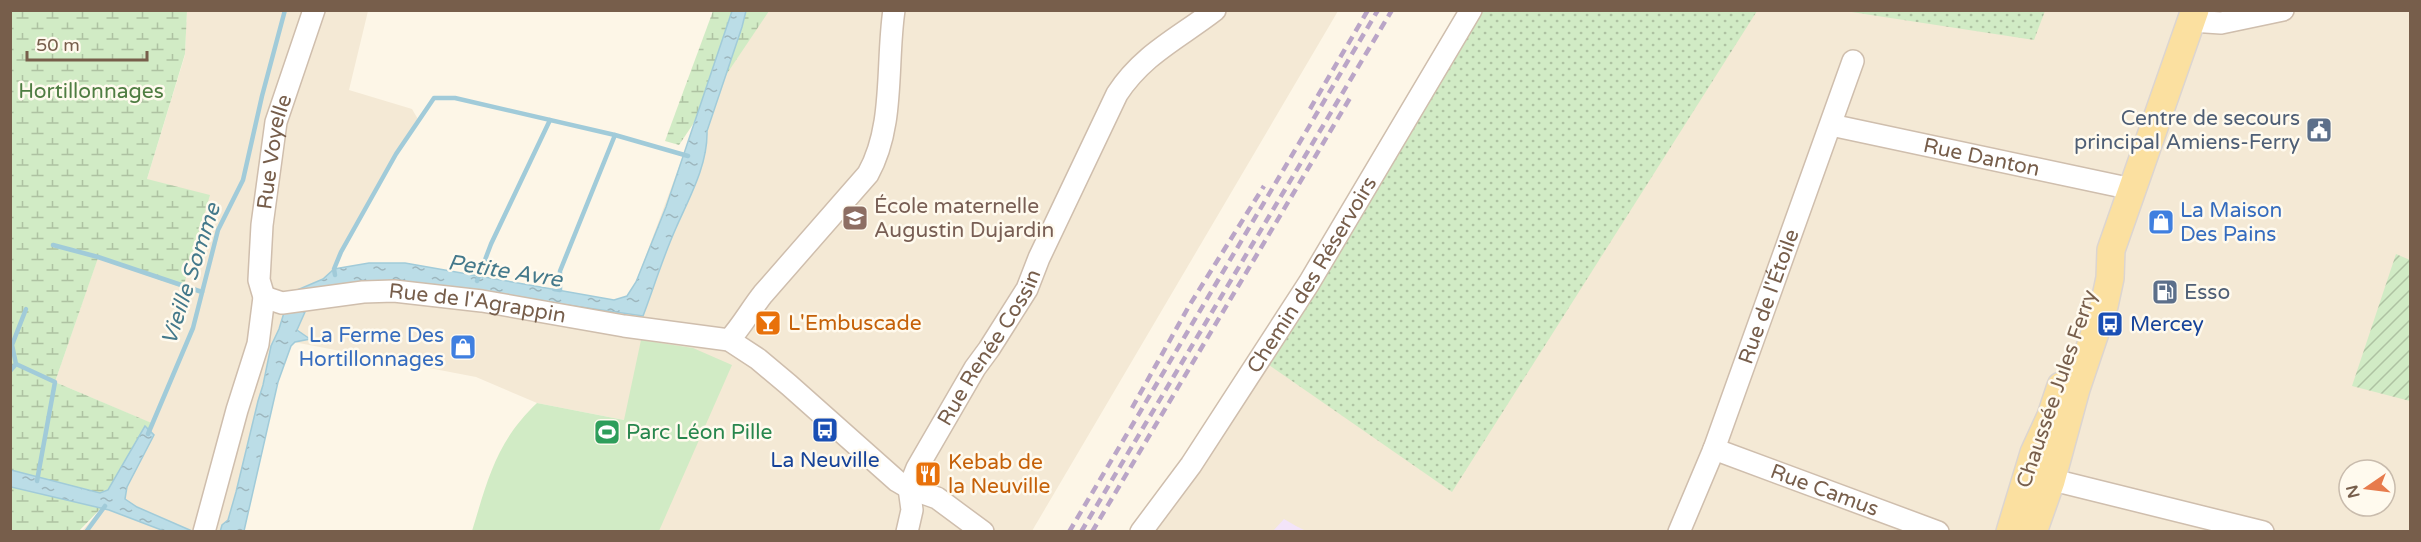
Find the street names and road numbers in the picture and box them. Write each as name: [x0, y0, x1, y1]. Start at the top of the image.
street label: Rue Voyelle: [252, 91, 297, 211]
street label: Rue Danton: [1921, 132, 2042, 182]
street label: Chemin des Réservoirs: [1241, 172, 1382, 378]
street label: Rue de l'Étoile: [1733, 226, 1804, 367]
street label: Rue Renée Cossin: [932, 266, 1046, 430]
street label: Rue de l'Agrappin: [388, 278, 568, 328]
street label: Chaussée Jules Ferry: [2011, 287, 2103, 491]
street label: Rue Camus: [1767, 459, 1882, 521]

